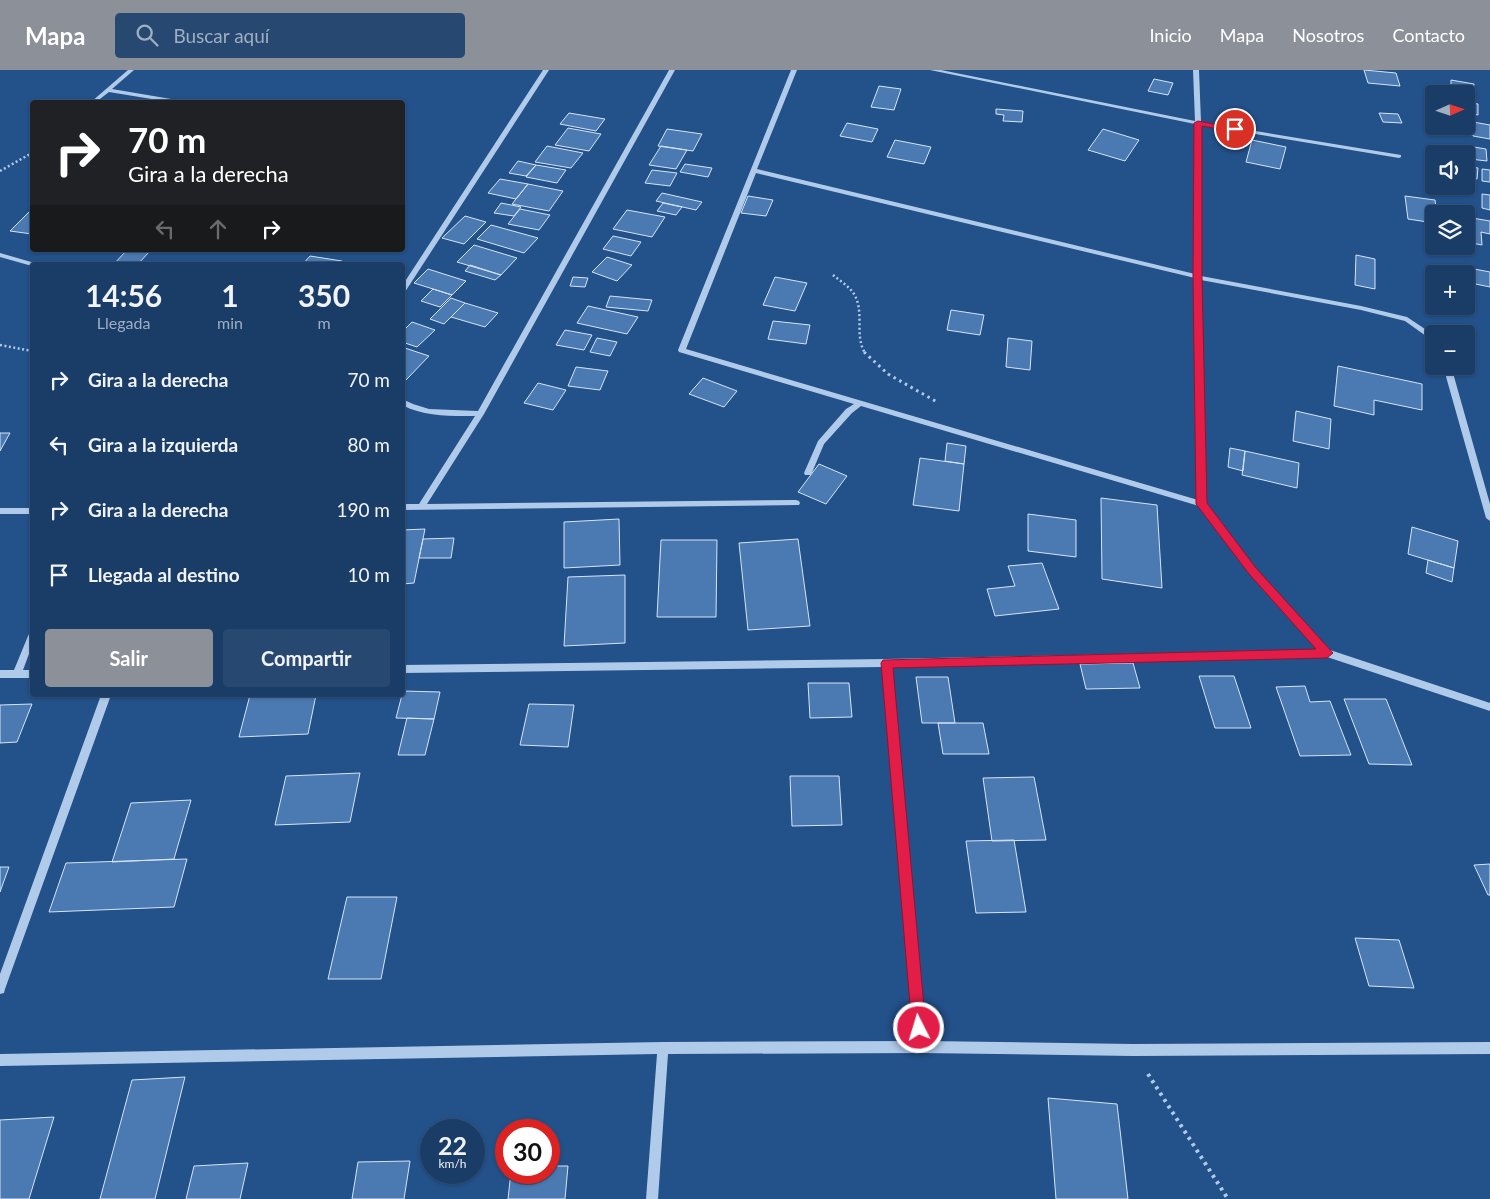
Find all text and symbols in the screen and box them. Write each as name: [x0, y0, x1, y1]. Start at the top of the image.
search box: [115, 13, 465, 58]
text: Mapa: [25, 21, 85, 50]
icon: search: [133, 21, 161, 49]
text: Buscar aquí: [173, 24, 269, 47]
text: Inicio: [1149, 24, 1192, 46]
text: Mapa: [1220, 24, 1264, 46]
text: Nosotros: [1292, 24, 1364, 46]
text: Contacto: [1392, 24, 1465, 46]
north arrow: [1425, 85, 1475, 135]
map controls: [1425, 85, 1475, 375]
pin: [1214, 108, 1256, 150]
icon: arrive: [1221, 115, 1249, 143]
text: 70 m: [128, 118, 206, 160]
icon: right: [45, 120, 110, 185]
button: sound: [1425, 145, 1475, 195]
text: Gira a la derecha: [128, 160, 289, 187]
button: layers: [1425, 205, 1475, 255]
icon: left: [151, 215, 179, 243]
icon: ahead: [204, 215, 232, 243]
icon: right: [257, 215, 285, 243]
button: +: [1425, 265, 1475, 315]
text: 14:56: [85, 277, 162, 313]
text: 1: [221, 277, 239, 313]
text: 350: [298, 277, 350, 313]
text: Llegada: [97, 313, 150, 332]
text: min: [217, 313, 243, 332]
text: m: [317, 313, 331, 332]
button: −: [1425, 325, 1475, 375]
icon: right: [45, 366, 73, 394]
text: Gira a la derecha: [88, 368, 228, 391]
text: 70 m: [347, 368, 390, 391]
icon: left: [45, 431, 73, 459]
text: Gira a la izquierda: [88, 433, 238, 456]
text: 80 m: [347, 433, 390, 456]
icon: right: [45, 496, 73, 524]
text: Gira a la derecha: [88, 498, 228, 521]
text: 190 m: [336, 498, 390, 521]
icon: arrive: [45, 561, 73, 589]
text: Llegada al destino: [88, 563, 240, 586]
text: 10 m: [347, 563, 390, 586]
button: Salir: [45, 629, 213, 687]
button: Compartir: [223, 629, 390, 687]
position arrow: [892, 1001, 944, 1053]
speed limit sign: 30: [495, 1119, 560, 1184]
text: 22: [438, 1130, 467, 1160]
text: km/h: [438, 1156, 467, 1171]

